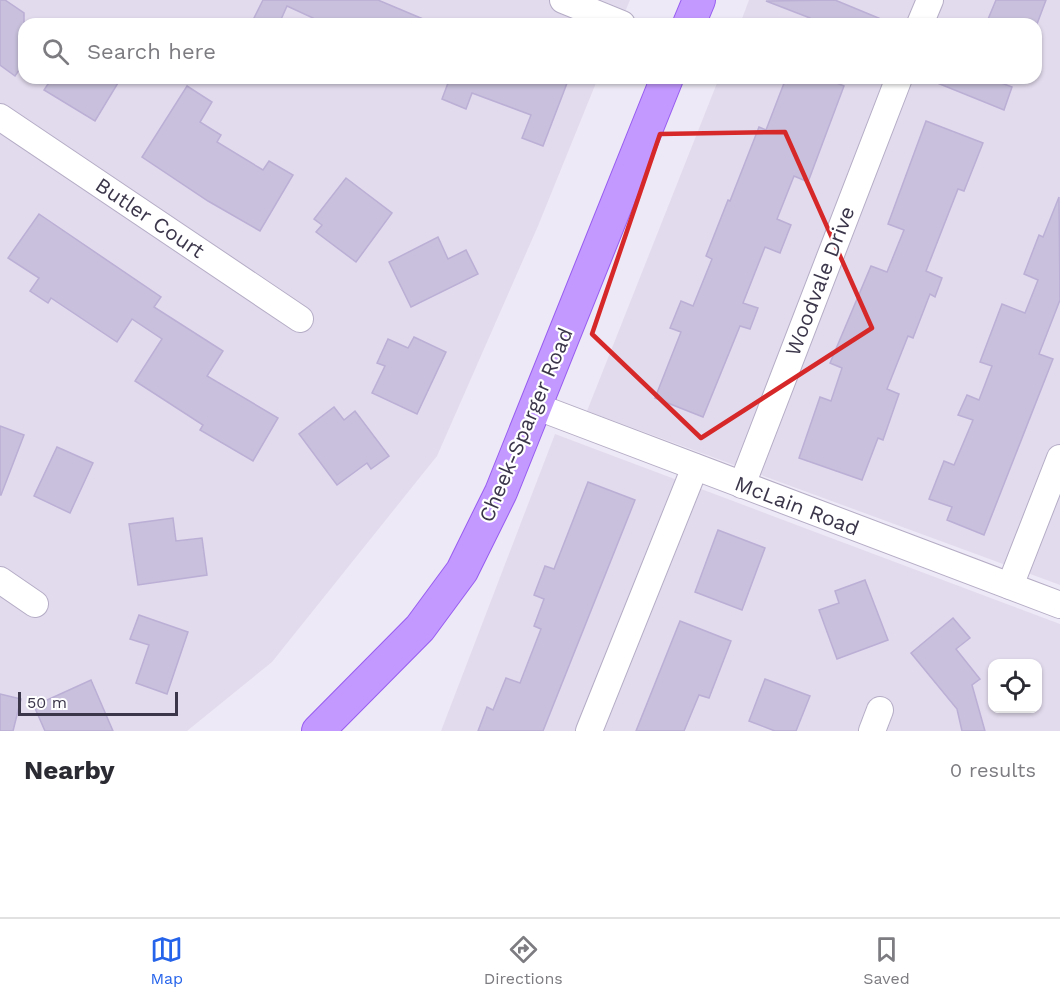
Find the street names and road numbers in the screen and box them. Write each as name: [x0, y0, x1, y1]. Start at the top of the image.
street label: Butler Court: [91, 172, 210, 263]
street label: Woodvale Drive: [779, 202, 860, 359]
street label: Cheek-Sparger Road: [473, 324, 578, 526]
street label: McLain Road: [732, 470, 863, 541]

